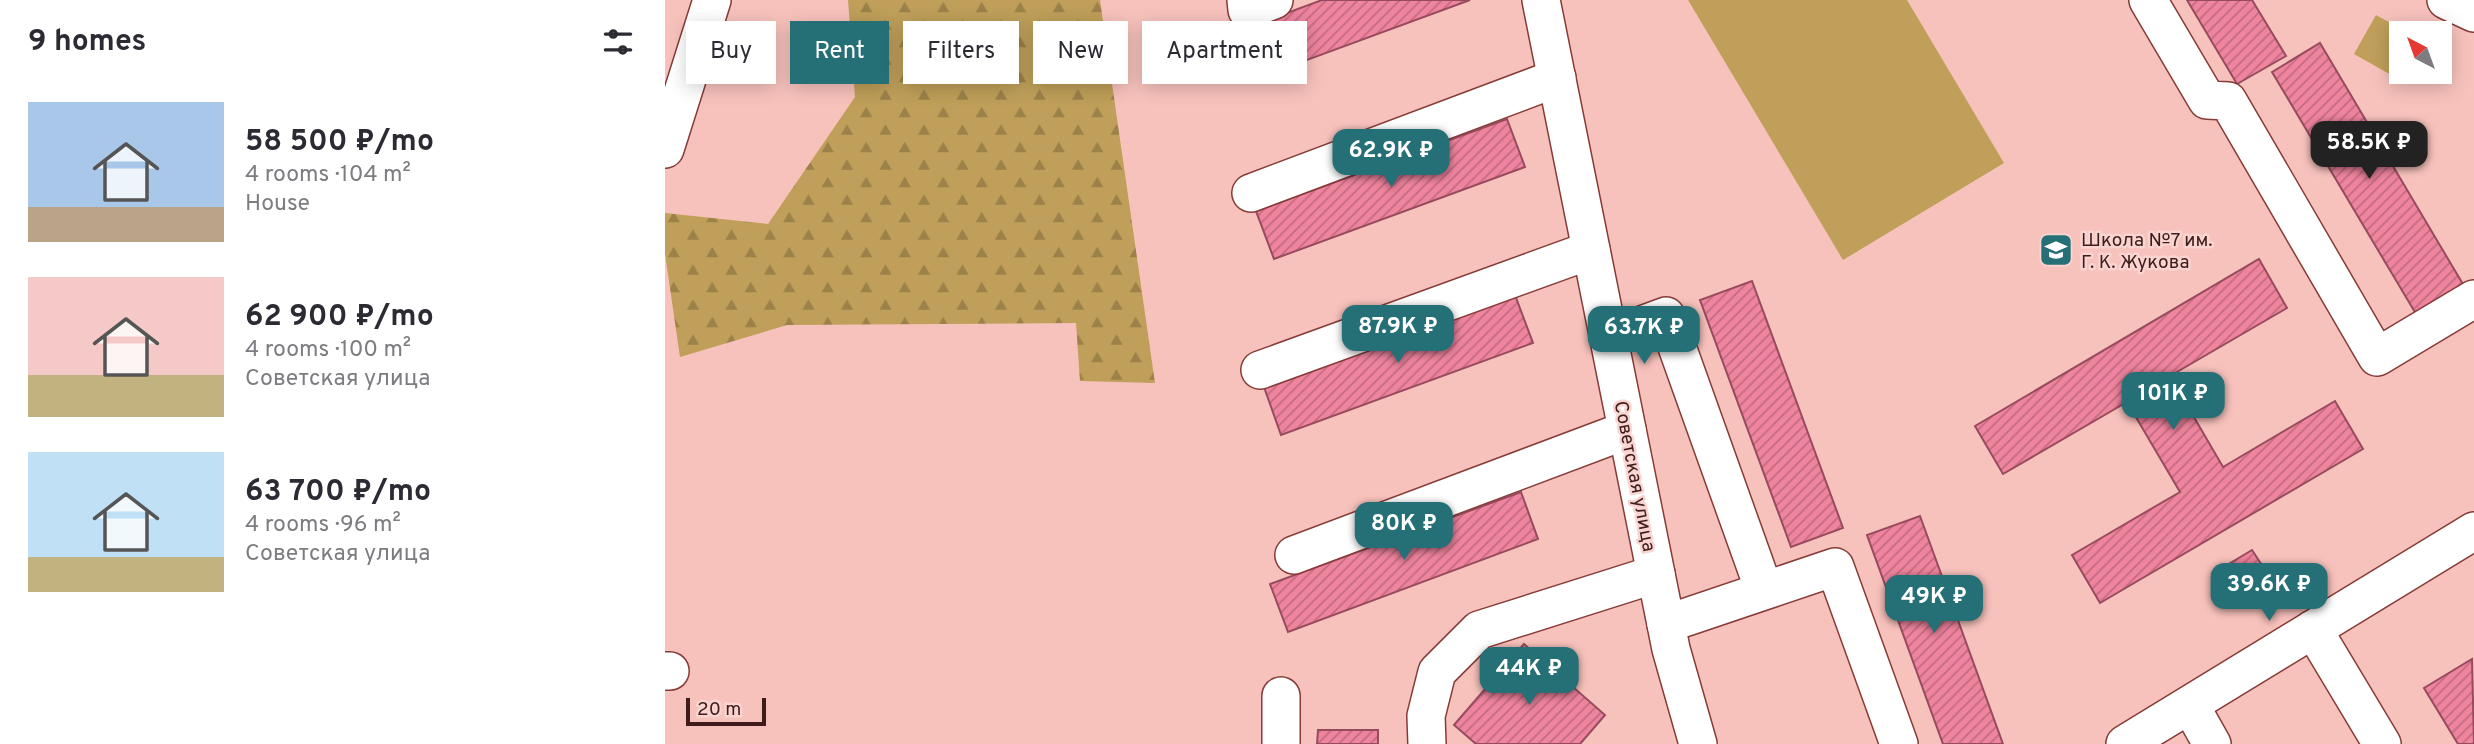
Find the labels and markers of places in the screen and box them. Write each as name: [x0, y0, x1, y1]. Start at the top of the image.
pin: 58.5K ₽: [2304, 122, 2434, 181]
pin: 62.9K ₽: [1326, 130, 1456, 189]
place label: Школа №7 им. Г. К. Жукова: [2081, 229, 2213, 275]
school or university icon: Школа №7 им. Г. К. Жукова: [2037, 231, 2075, 269]
pin: 87.9K ₽: [1333, 306, 1463, 365]
pin: 63.7K ₽: [1579, 306, 1709, 366]
pin: 101K ₽: [2116, 372, 2230, 432]
pin: 80K ₽: [1355, 503, 1453, 562]
pin: 39.6K ₽: [2204, 564, 2334, 623]
pin: 49K ₽: [1885, 576, 1983, 635]
pin: 44K ₽: [1480, 648, 1578, 707]

